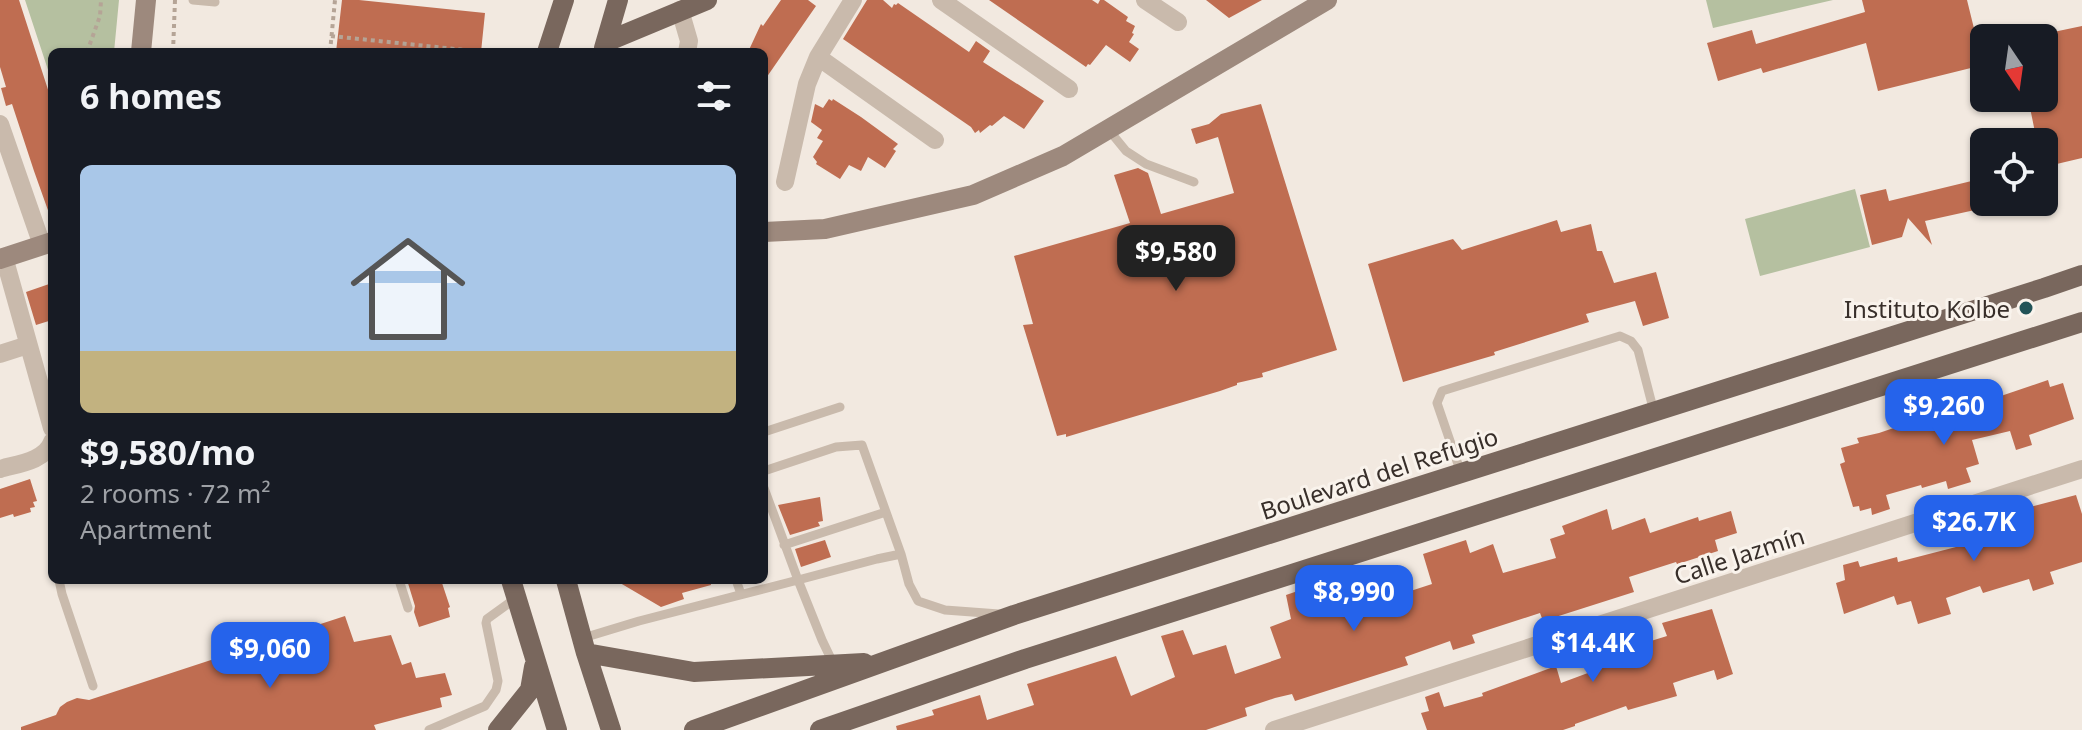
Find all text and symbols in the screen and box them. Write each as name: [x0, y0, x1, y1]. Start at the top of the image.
north arrow: [1970, 24, 2058, 112]
map controls: [1970, 24, 2058, 216]
text: 6 homes: [80, 73, 222, 119]
icon: filters: [692, 74, 736, 118]
button: locate: [1970, 128, 2058, 216]
icon: home: [336, 217, 480, 361]
pin: $9,580: [1111, 225, 1241, 293]
text: $9,580: [1135, 233, 1217, 269]
place label: Instituto Kolbe: [1844, 292, 2010, 325]
marker: Instituto Kolbe: [2017, 299, 2035, 317]
pin: $9,260: [1879, 379, 2009, 447]
text: $9,260: [1903, 387, 1985, 423]
street label: Boulevard del Refugio: [1256, 419, 1502, 527]
text: $9,580/mo: [80, 429, 255, 475]
text: 2 rooms · 72 m²: [80, 475, 270, 511]
pin: $26.7K: [1909, 495, 2039, 563]
text: $26.7K: [1932, 503, 2016, 539]
text: Apartment: [80, 511, 212, 547]
street label: Calle Jazmín: [1669, 518, 1809, 592]
pin: $8,990: [1289, 565, 1419, 633]
text: $8,990: [1313, 573, 1395, 609]
pin: $14.4K: [1528, 616, 1658, 684]
pin: $9,060: [205, 622, 335, 690]
text: $14.4K: [1551, 624, 1635, 660]
text: $9,060: [229, 630, 311, 666]

